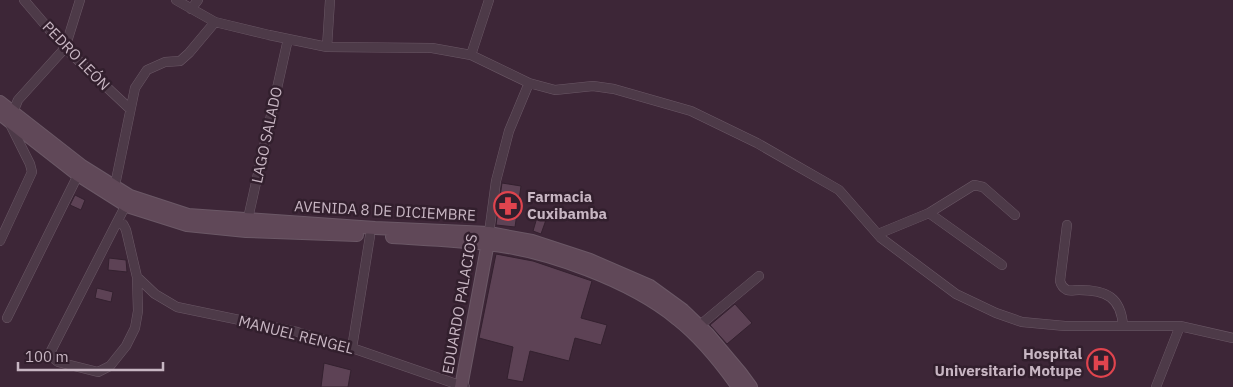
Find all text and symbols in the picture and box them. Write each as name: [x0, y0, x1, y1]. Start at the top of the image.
street label: PEDRO LEÓN: [39, 17, 114, 94]
street label: LAGO SALADO: [247, 85, 286, 185]
place label: Farmacia Cuxibamba: [527, 187, 608, 223]
pharmacy icon: Farmacia Cuxibamba: [493, 191, 523, 221]
street label: AVENIDA 8 DE DICIEMBRE: [294, 196, 476, 225]
street label: EDUARDO PALACIOS: [438, 232, 481, 376]
street label: MANUEL RENGEL: [237, 311, 356, 358]
scale bar: [18, 340, 162, 372]
place label: Hospital Universitario Motupe: [935, 344, 1082, 380]
text: 100 m: [25, 347, 69, 366]
hospital icon: Hospital Universitario Motupe: [1086, 348, 1116, 378]

